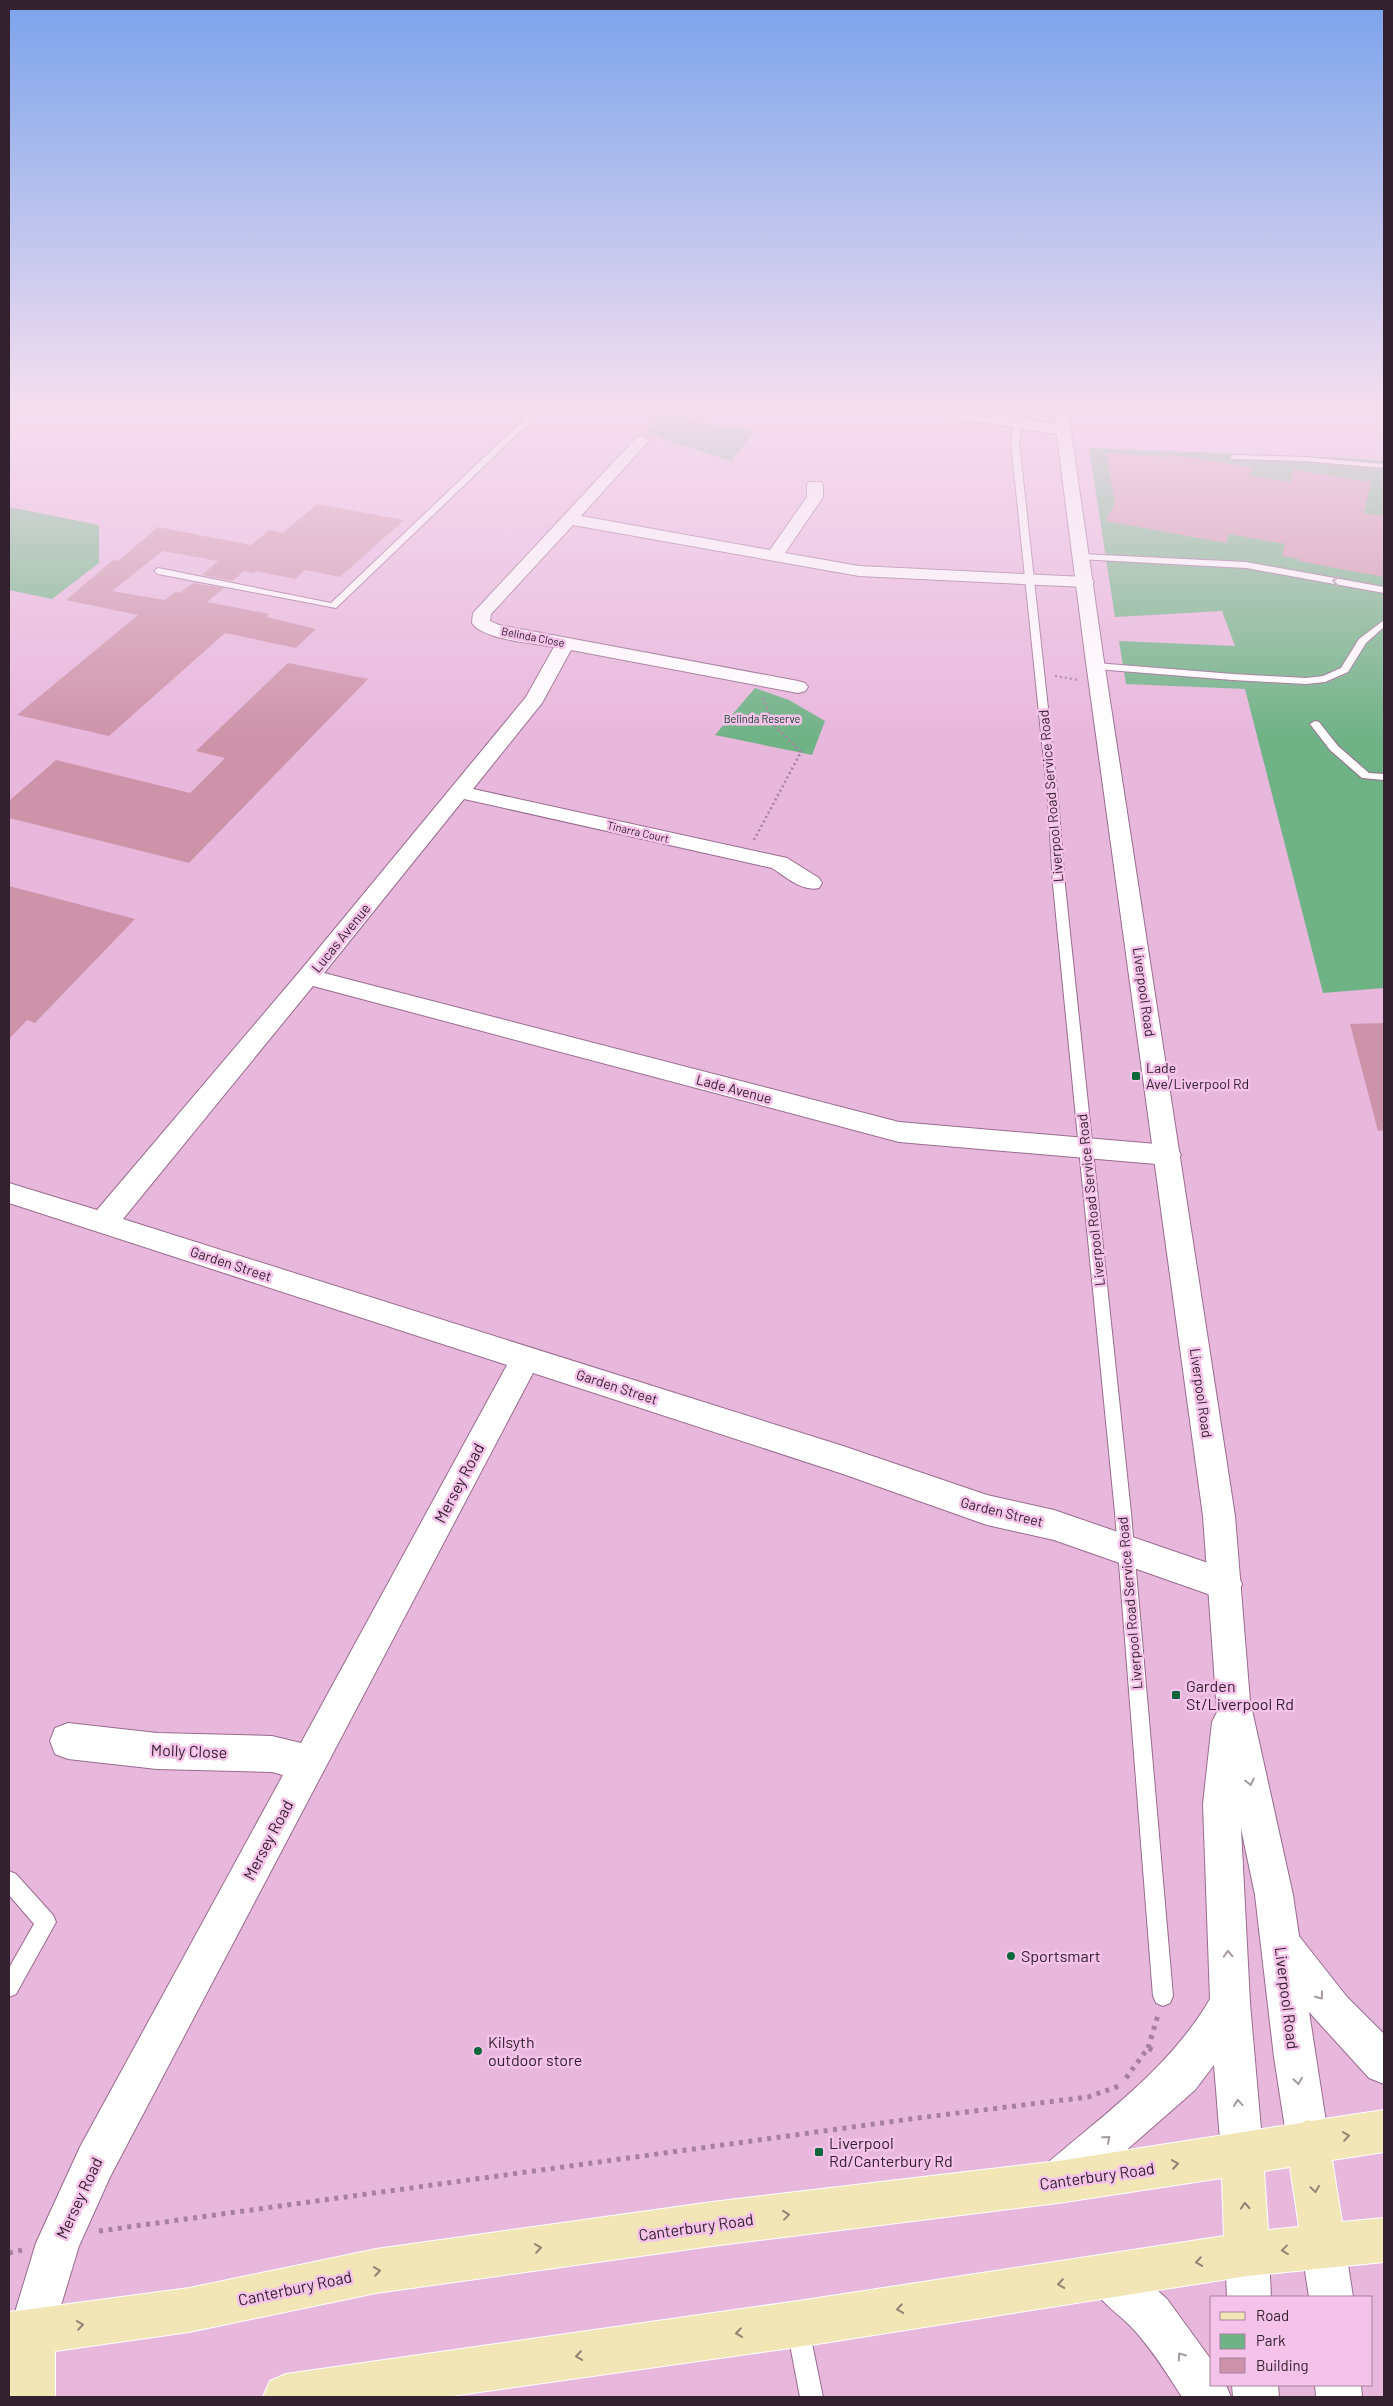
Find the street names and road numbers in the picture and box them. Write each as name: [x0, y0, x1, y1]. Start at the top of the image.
street label: Belinda Close: [500, 624, 566, 649]
street label: Liverpool Road Service Road: [1034, 709, 1067, 883]
street label: Tinarra Court: [606, 818, 670, 845]
street label: Lucas Avenue: [308, 900, 374, 976]
street label: Liverpool Road: [1130, 946, 1159, 1038]
street label: Lade Avenue: [694, 1070, 774, 1107]
street label: Liverpool Road Service Road: [1073, 1113, 1108, 1287]
street label: Garden Street: [188, 1242, 274, 1285]
street label: Liverpool Road: [1187, 1347, 1216, 1439]
street label: Garden Street: [574, 1365, 660, 1408]
street label: Mersey Road: [430, 1440, 488, 1526]
street label: Garden Street: [959, 1493, 1045, 1530]
street label: Liverpool Road Service Road: [1113, 1516, 1146, 1690]
street label: Molly Close: [150, 1740, 228, 1761]
street label: Mersey Road: [239, 1797, 297, 1883]
street label: Liverpool Road: [1272, 1946, 1303, 2050]
street label: Mersey Road: [51, 2154, 106, 2242]
street label: Canterbury Road: [1038, 2158, 1156, 2193]
street label: Canterbury Road: [637, 2209, 755, 2244]
street label: Canterbury Road: [236, 2266, 354, 2309]

